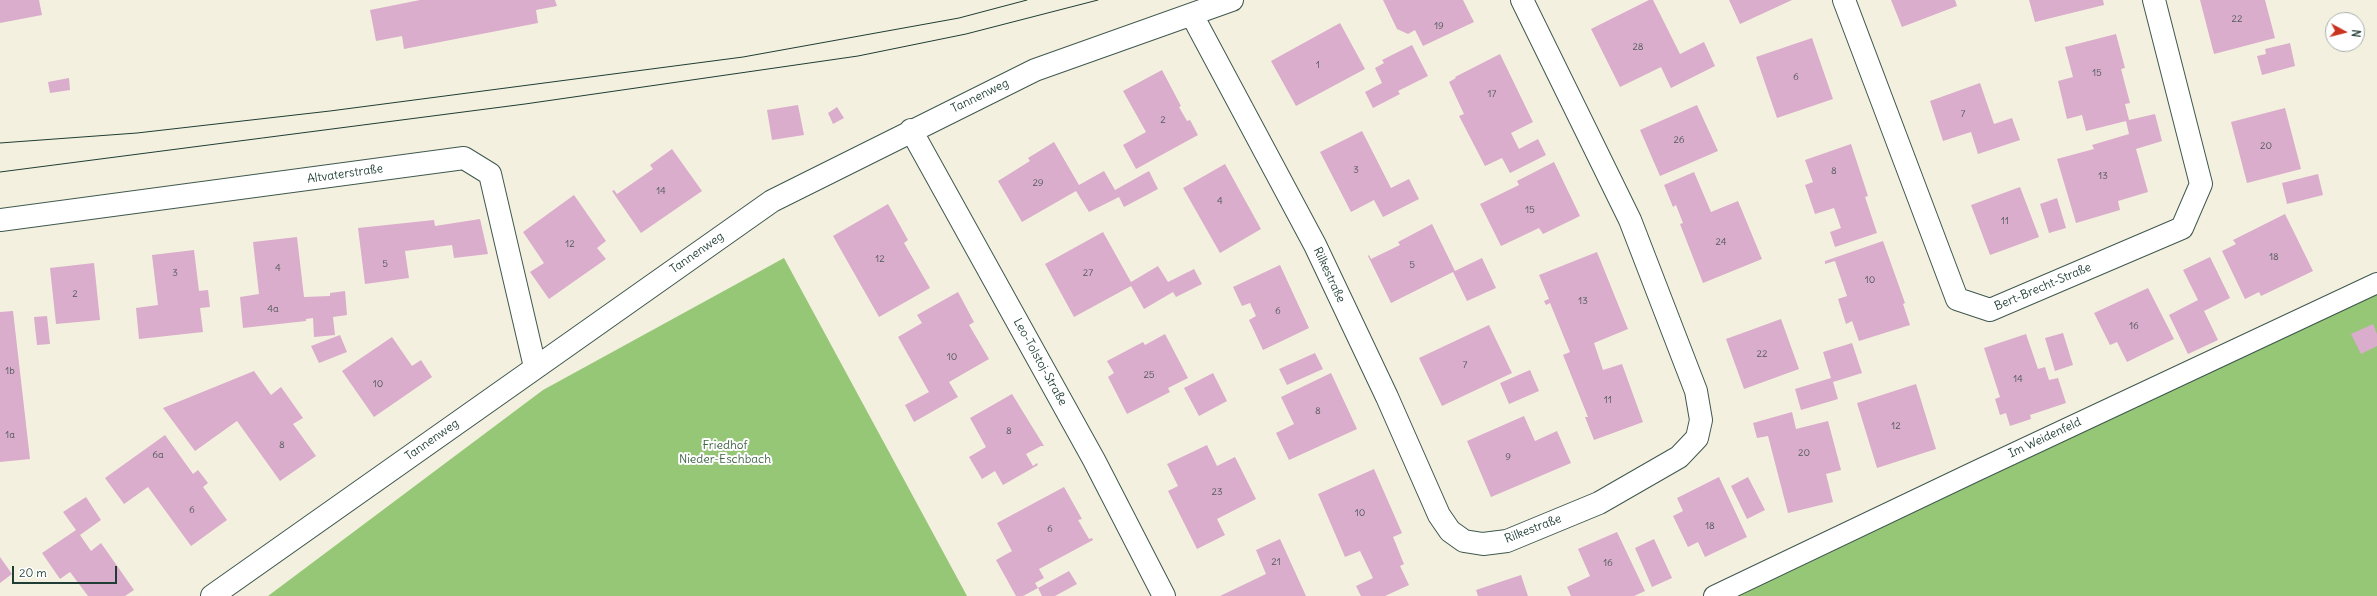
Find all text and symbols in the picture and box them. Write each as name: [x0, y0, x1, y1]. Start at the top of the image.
north arrow: [2325, 12, 2365, 52]
house number: 22: [2232, 13, 2242, 25]
house number: 19: [1434, 20, 1444, 32]
text: N: [2349, 29, 2363, 38]
house number: 28: [1632, 41, 1644, 53]
house number: 1: [1316, 59, 1320, 71]
house number: 15: [2092, 67, 2102, 79]
house number: 6: [1793, 71, 1799, 83]
street label: Tannenweg: [949, 76, 1011, 116]
house number: 17: [1488, 88, 1496, 100]
house number: 7: [1961, 108, 1965, 120]
house number: 2: [1160, 114, 1166, 126]
house number: 26: [1673, 134, 1685, 146]
house number: 20: [2260, 140, 2272, 152]
street label: Altvaterstraße: [306, 162, 384, 186]
house number: 3: [1353, 164, 1359, 176]
house number: 8: [1831, 165, 1837, 177]
house number: 13: [2098, 170, 2108, 182]
house number: 29: [1032, 177, 1044, 189]
house number: 14: [656, 185, 666, 197]
house number: 4: [1217, 195, 1223, 207]
house number: 15: [1525, 204, 1535, 216]
house number: 11: [2001, 215, 2009, 227]
street label: Tannenweg: [667, 229, 727, 277]
house number: 24: [1715, 236, 1727, 248]
house number: 12: [565, 238, 575, 250]
street label: Rilkestraße: [1310, 245, 1348, 305]
house number: 18: [2269, 251, 2279, 263]
house number: 12: [875, 253, 885, 265]
house number: 5: [382, 258, 388, 270]
house number: 5: [1409, 259, 1415, 271]
street label: Bert-Brecht-Straße: [1992, 260, 2094, 314]
house number: 4: [275, 262, 281, 274]
house number: 3: [172, 267, 178, 279]
house number: 27: [1083, 267, 1093, 279]
house number: 10: [1865, 274, 1875, 286]
house number: 2: [72, 288, 78, 300]
house number: 13: [1578, 295, 1588, 307]
house number: 4a: [267, 303, 279, 315]
house number: 6: [1275, 305, 1281, 317]
street label: Leo-Tolstoj-Straße: [1010, 316, 1070, 408]
house number: 16: [2129, 320, 2139, 332]
house number: 22: [1757, 348, 1767, 360]
house number: 10: [947, 351, 957, 363]
house number: 7: [1463, 359, 1467, 371]
house number: 1b: [5, 365, 15, 377]
house number: 25: [1143, 369, 1155, 381]
house number: 14: [2013, 373, 2023, 385]
house number: 10: [373, 378, 383, 390]
house number: 11: [1604, 394, 1612, 406]
house number: 8: [1315, 405, 1321, 417]
street label: Im Weidenfeld: [2006, 415, 2084, 461]
street label: Tannenweg: [402, 416, 462, 464]
house number: 12: [1891, 420, 1901, 432]
house number: 8: [1006, 425, 1012, 437]
house number: 1a: [5, 429, 15, 441]
house number: 8: [279, 439, 285, 451]
park label: Friedhof Nieder-Eschbach: [679, 439, 771, 467]
house number: 20: [1798, 447, 1810, 459]
house number: 6a: [152, 449, 164, 461]
house number: 9: [1505, 451, 1511, 463]
house number: 23: [1211, 486, 1223, 498]
house number: 6: [189, 504, 195, 516]
house number: 10: [1355, 507, 1365, 519]
street label: Rilkestraße: [1503, 512, 1563, 546]
house number: 18: [1705, 520, 1715, 532]
house number: 6: [1047, 523, 1053, 535]
house number: 21: [1271, 556, 1281, 568]
house number: 16: [1603, 557, 1613, 569]
scale bar: [14, 558, 119, 584]
text: 20 m: [19, 565, 47, 580]

